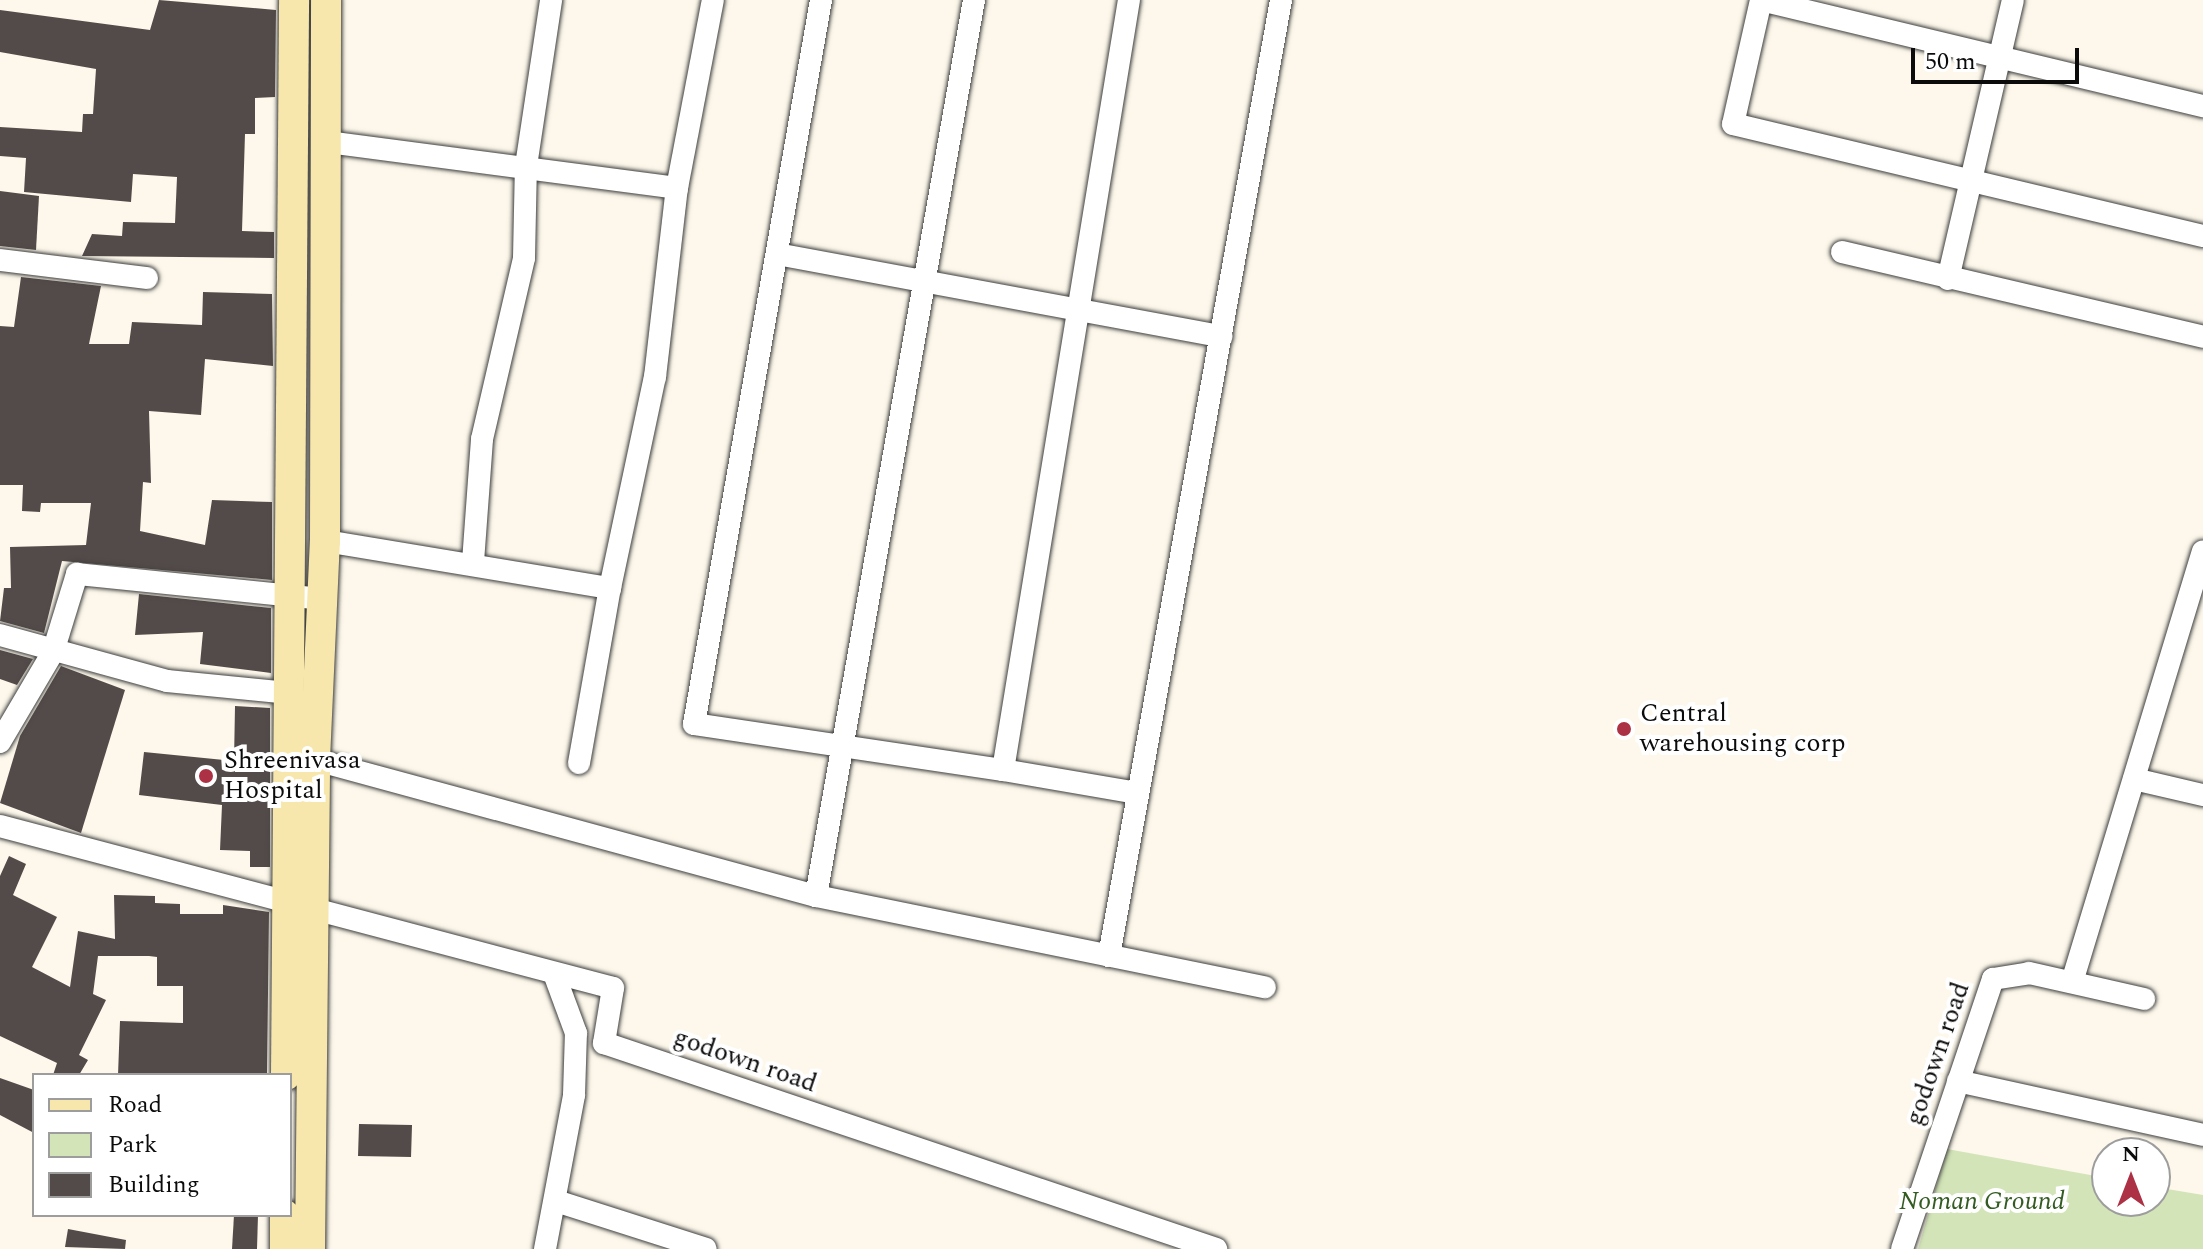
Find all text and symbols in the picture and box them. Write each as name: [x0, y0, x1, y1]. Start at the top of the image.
scale bar: [1915, 32, 2083, 82]
text: 50 m: [1925, 44, 1976, 80]
place label: Central warehousing corp: [1640, 698, 1846, 760]
marker: Central warehousing corp: [1615, 720, 1633, 738]
place label: Shreenivasa Hospital: [224, 745, 361, 806]
marker: Shreenivasa Hospital: [195, 765, 217, 787]
street label: godown road: [1899, 978, 1977, 1130]
street label: godown road: [669, 1022, 821, 1100]
legend: [32, 1073, 292, 1217]
text: Road: [108, 1087, 162, 1123]
text: Park: [108, 1127, 158, 1163]
north arrow: [2091, 1137, 2171, 1217]
text: N: [2122, 1138, 2140, 1171]
text: Building: [108, 1167, 200, 1203]
park label: Noman Ground: [1899, 1186, 2065, 1218]

